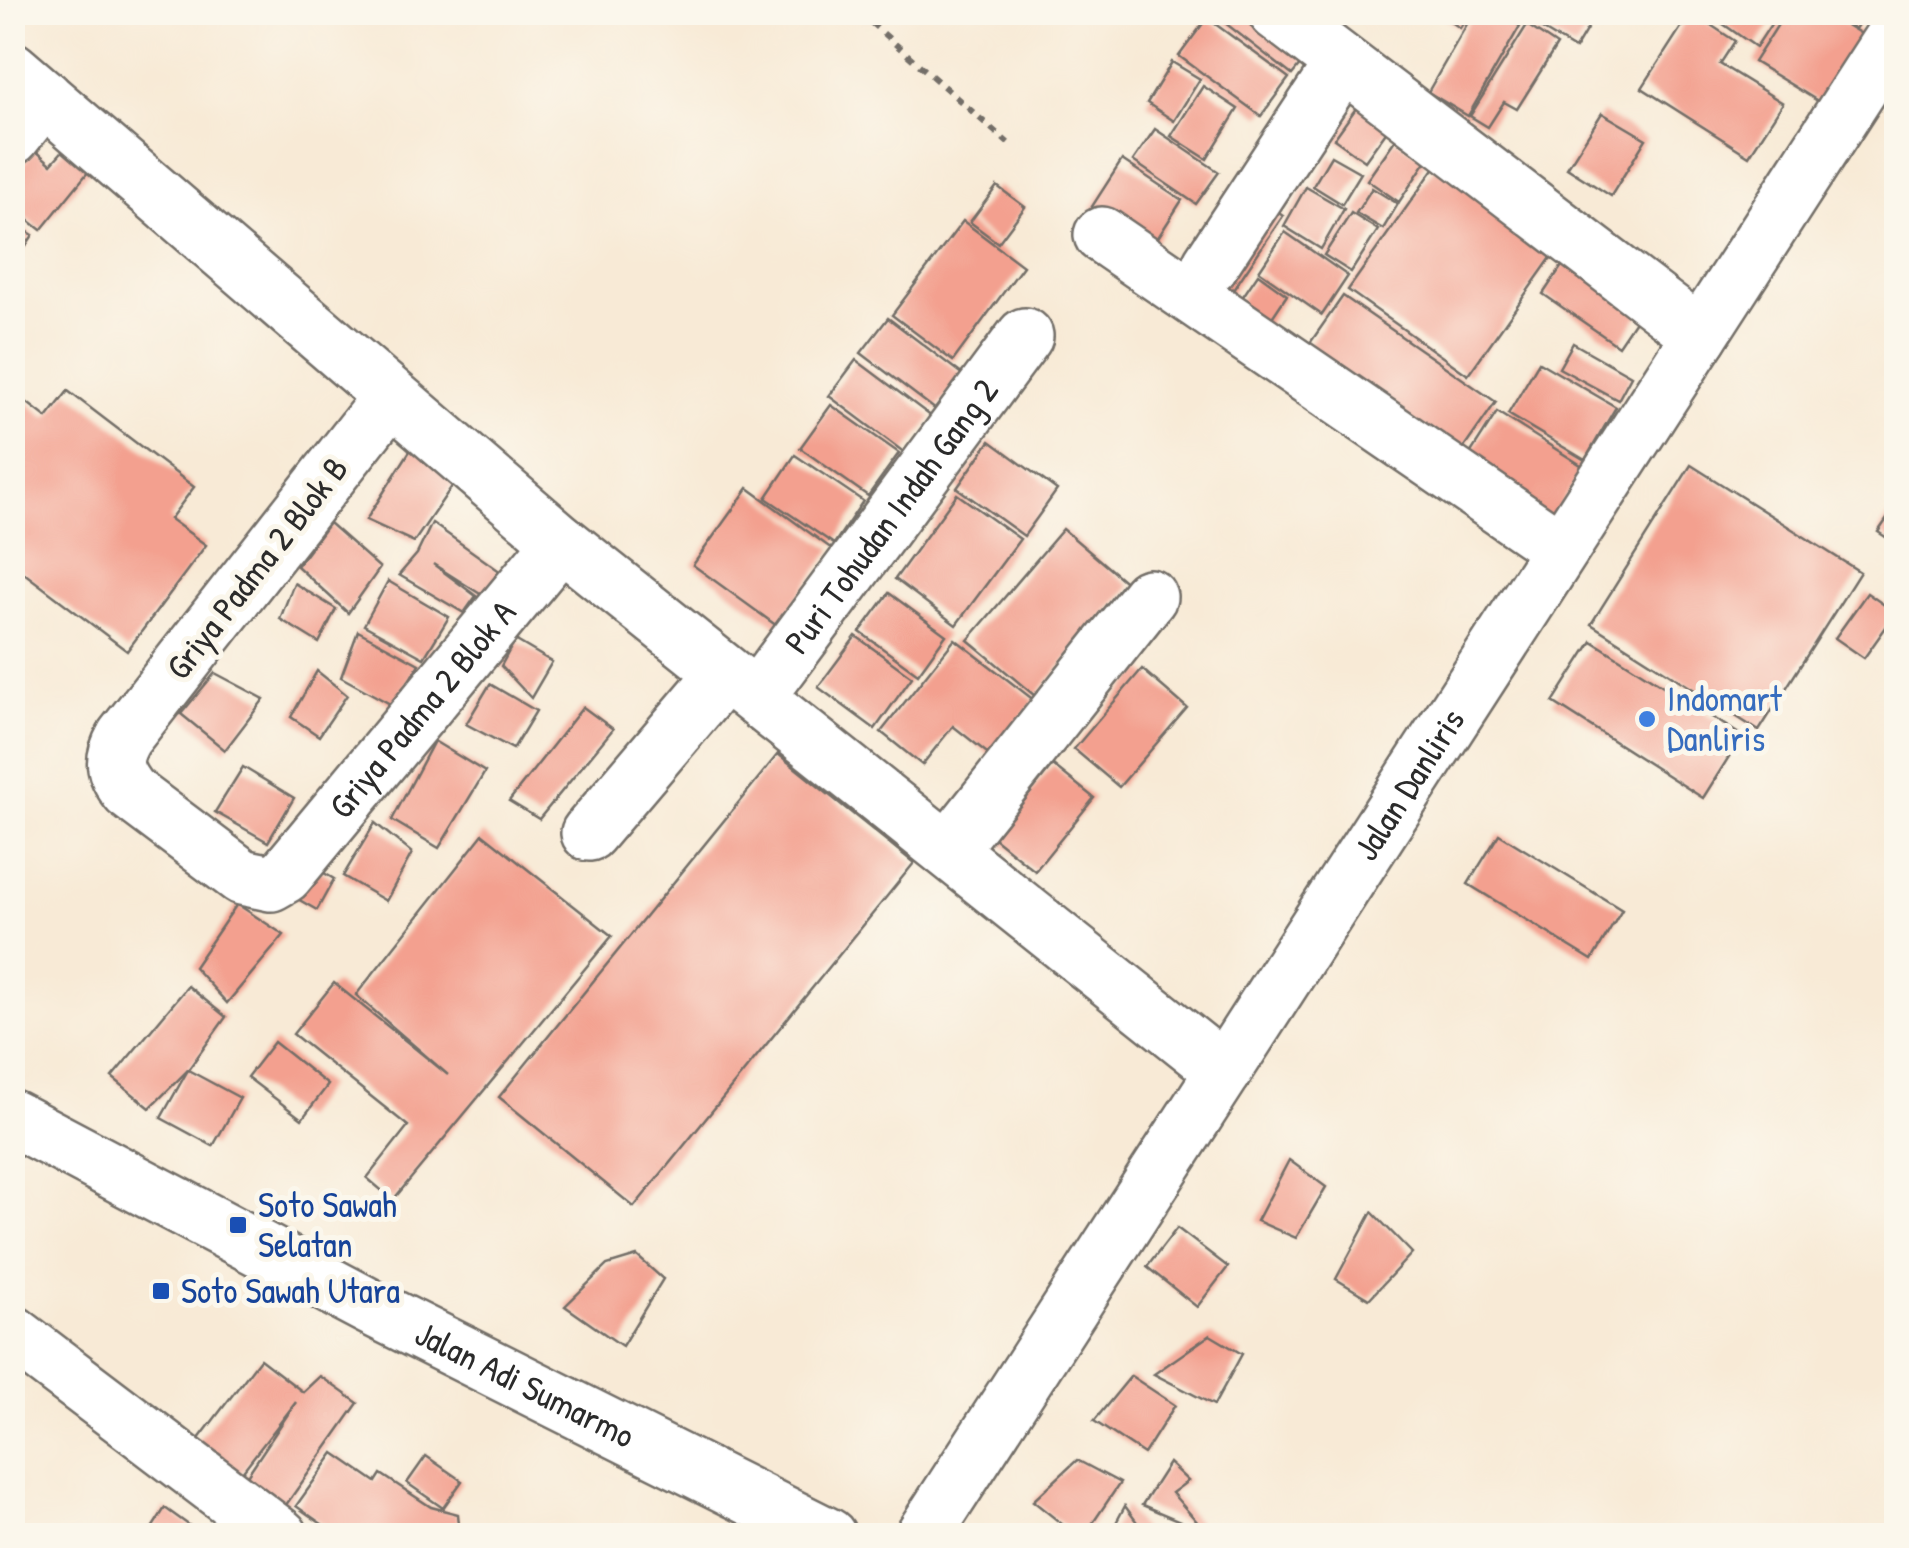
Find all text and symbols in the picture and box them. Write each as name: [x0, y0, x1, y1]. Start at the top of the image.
street label: Puri Tohudan Indah Gang 2: [773, 369, 1008, 663]
street label: Griya Padma 2 Blok B: [155, 447, 358, 689]
street label: Griya Padma 2 Blok A: [318, 590, 526, 828]
place label: Indomart Danliris: [1667, 675, 1783, 762]
street label: Jalan Danliris: [1342, 699, 1475, 869]
marker: Indomart Danliris: [1636, 708, 1658, 730]
place label: Soto Sawah Selatan: [258, 1181, 397, 1268]
marker: Soto Sawah Selatan: [227, 1214, 249, 1236]
place label: Soto Sawah Utara: [181, 1267, 400, 1314]
marker: Soto Sawah Utara: [150, 1280, 172, 1302]
street label: Jalan Adi Sumarmo: [408, 1309, 643, 1459]

